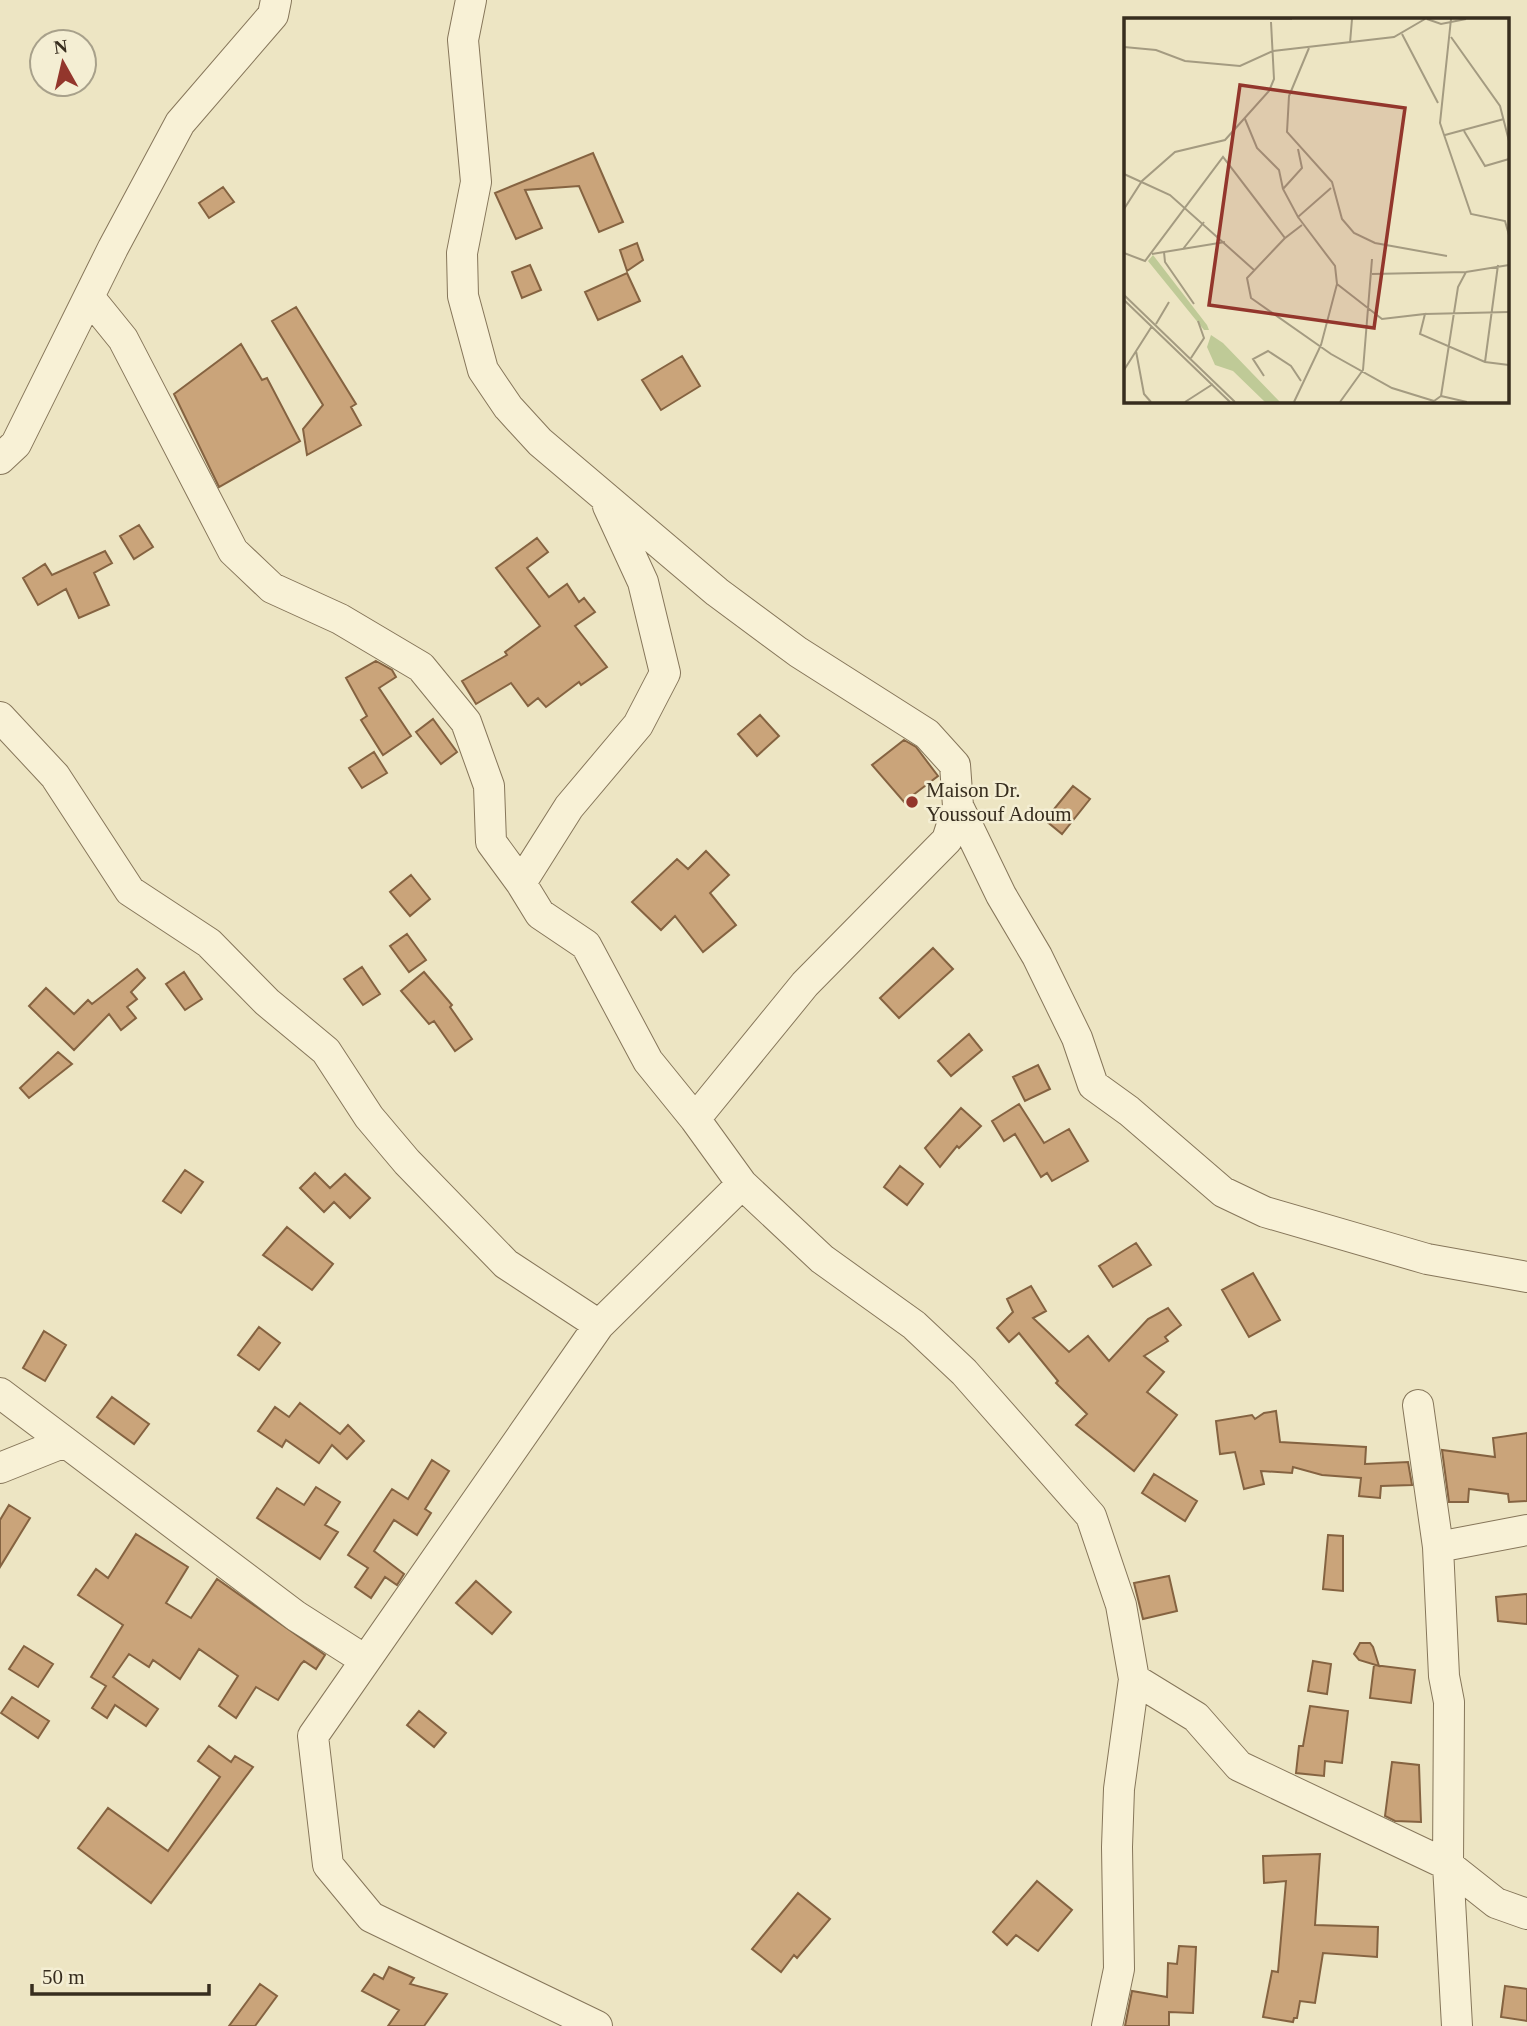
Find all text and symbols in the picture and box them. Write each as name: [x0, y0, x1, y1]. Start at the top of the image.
inset map: [1124, 18, 1510, 402]
north arrow: [28, 28, 98, 98]
text: N: [52, 35, 69, 58]
place label: Maison Dr. Youssouf Adoum: [926, 778, 1072, 826]
marker: Maison Dr. Youssouf Adoum: [904, 794, 920, 810]
scale bar: [32, 1952, 208, 1996]
text: 50 m: [42, 1965, 85, 1989]

